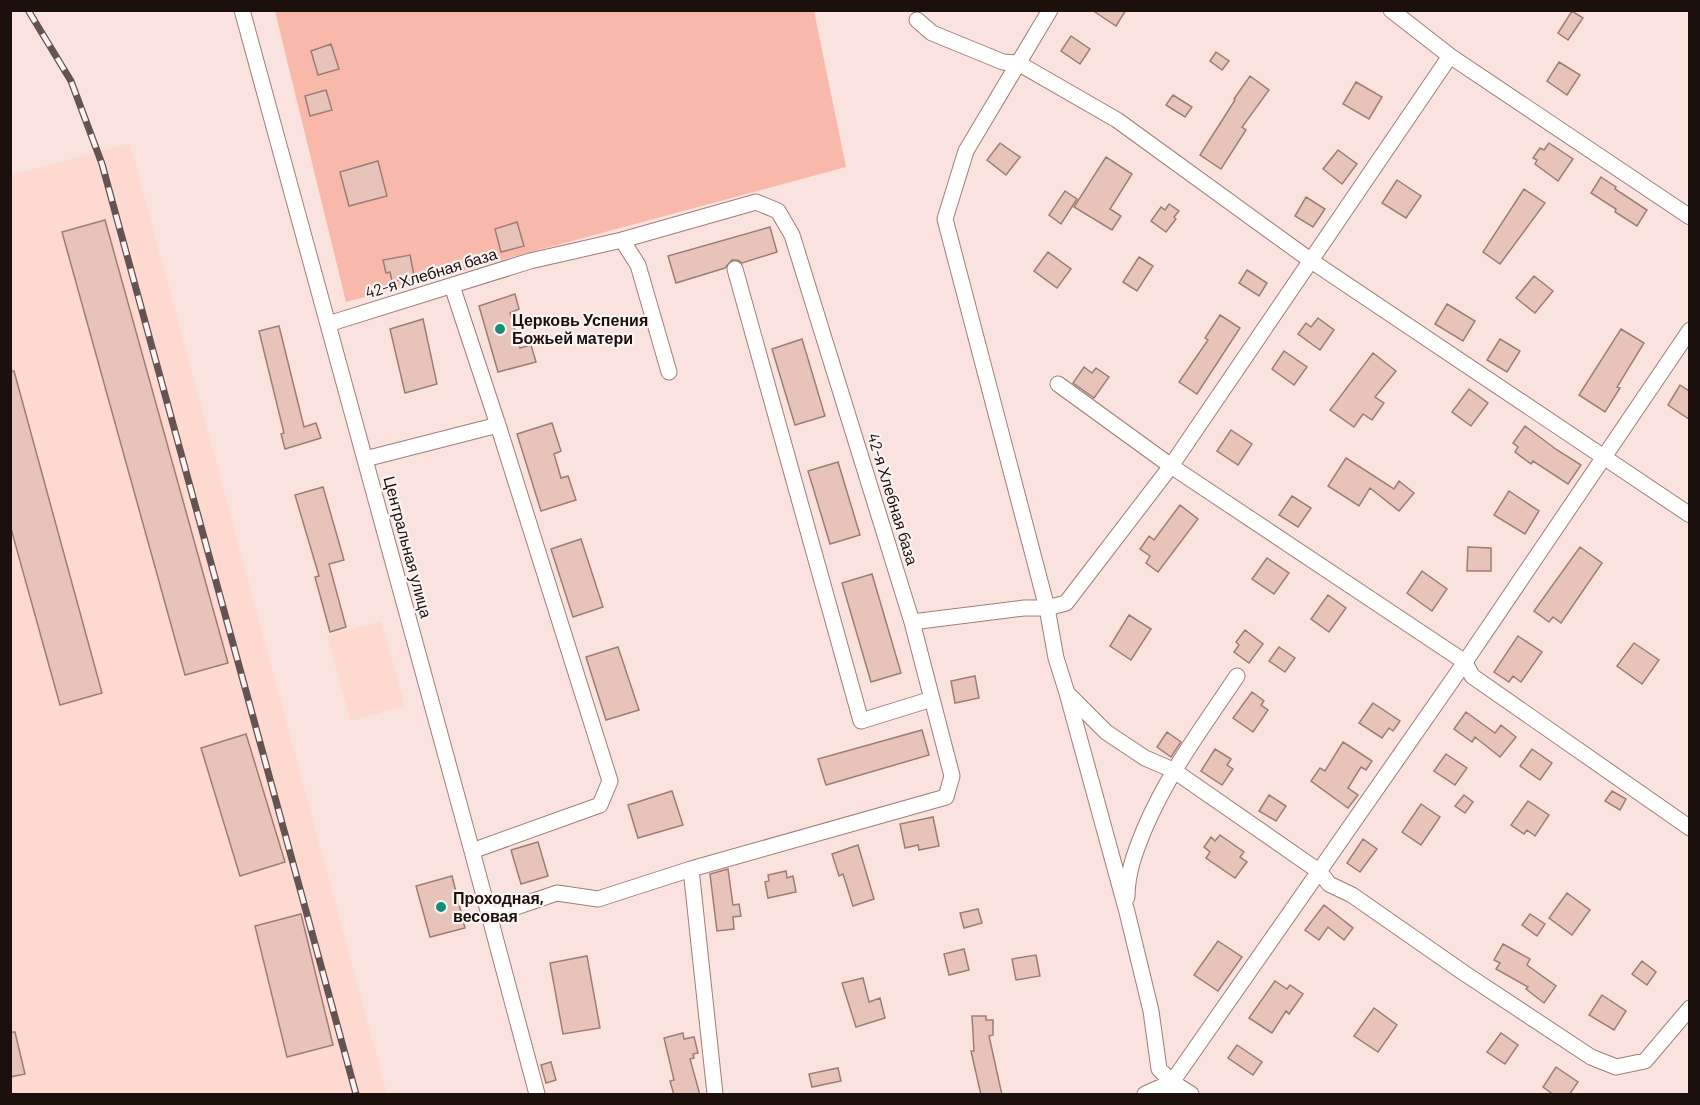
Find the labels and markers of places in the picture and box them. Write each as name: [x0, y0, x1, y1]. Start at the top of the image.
place label: Церковь Успения Божьей матери: [512, 310, 648, 347]
marker: Церковь Успения Божьей матери: [493, 322, 507, 336]
place label: Проходная, весовая: [453, 888, 544, 925]
marker: Проходная, весовая: [434, 900, 448, 914]

